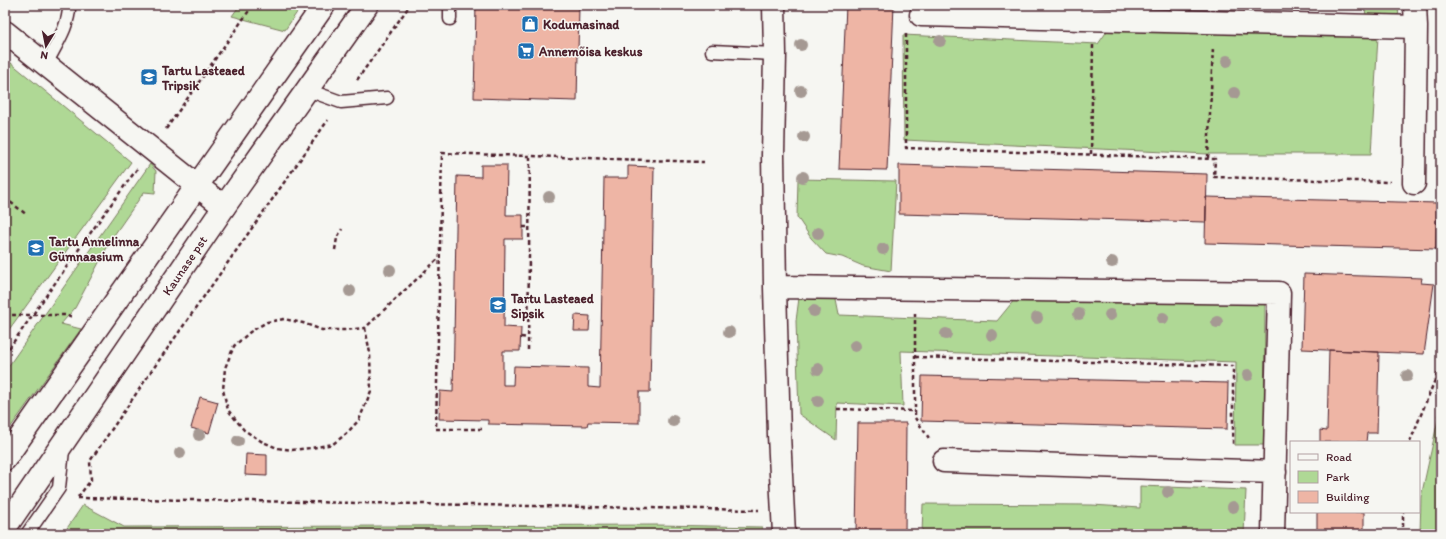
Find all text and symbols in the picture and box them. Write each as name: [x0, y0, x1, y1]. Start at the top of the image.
shop icon: Kodumasinad: [520, 14, 540, 34]
place label: Kodumasinad: [543, 17, 620, 32]
north arrow: [26, 26, 66, 66]
supermarket icon: Annemõisa keskus: [516, 41, 536, 61]
place label: Annemõisa keskus: [538, 44, 643, 59]
text: N: [40, 48, 49, 62]
place label: Tartu Lasteaed Tripsik: [161, 63, 246, 94]
school or university icon: Tartu Lasteaed Tripsik: [139, 67, 159, 87]
street label: Kaunase pst: [159, 233, 210, 298]
place label: Tartu Annelinna Gümnaasium: [48, 234, 140, 264]
school or university icon: Tartu Annelinna Gümnaasium: [26, 238, 46, 258]
place label: Tartu Lasteaed Sipsik: [510, 291, 595, 322]
school or university icon: Tartu Lasteaed Sipsik: [488, 295, 508, 315]
legend: [1290, 441, 1420, 513]
text: Road: [1326, 450, 1352, 464]
text: Park: [1326, 470, 1350, 484]
text: Building: [1326, 490, 1370, 504]

